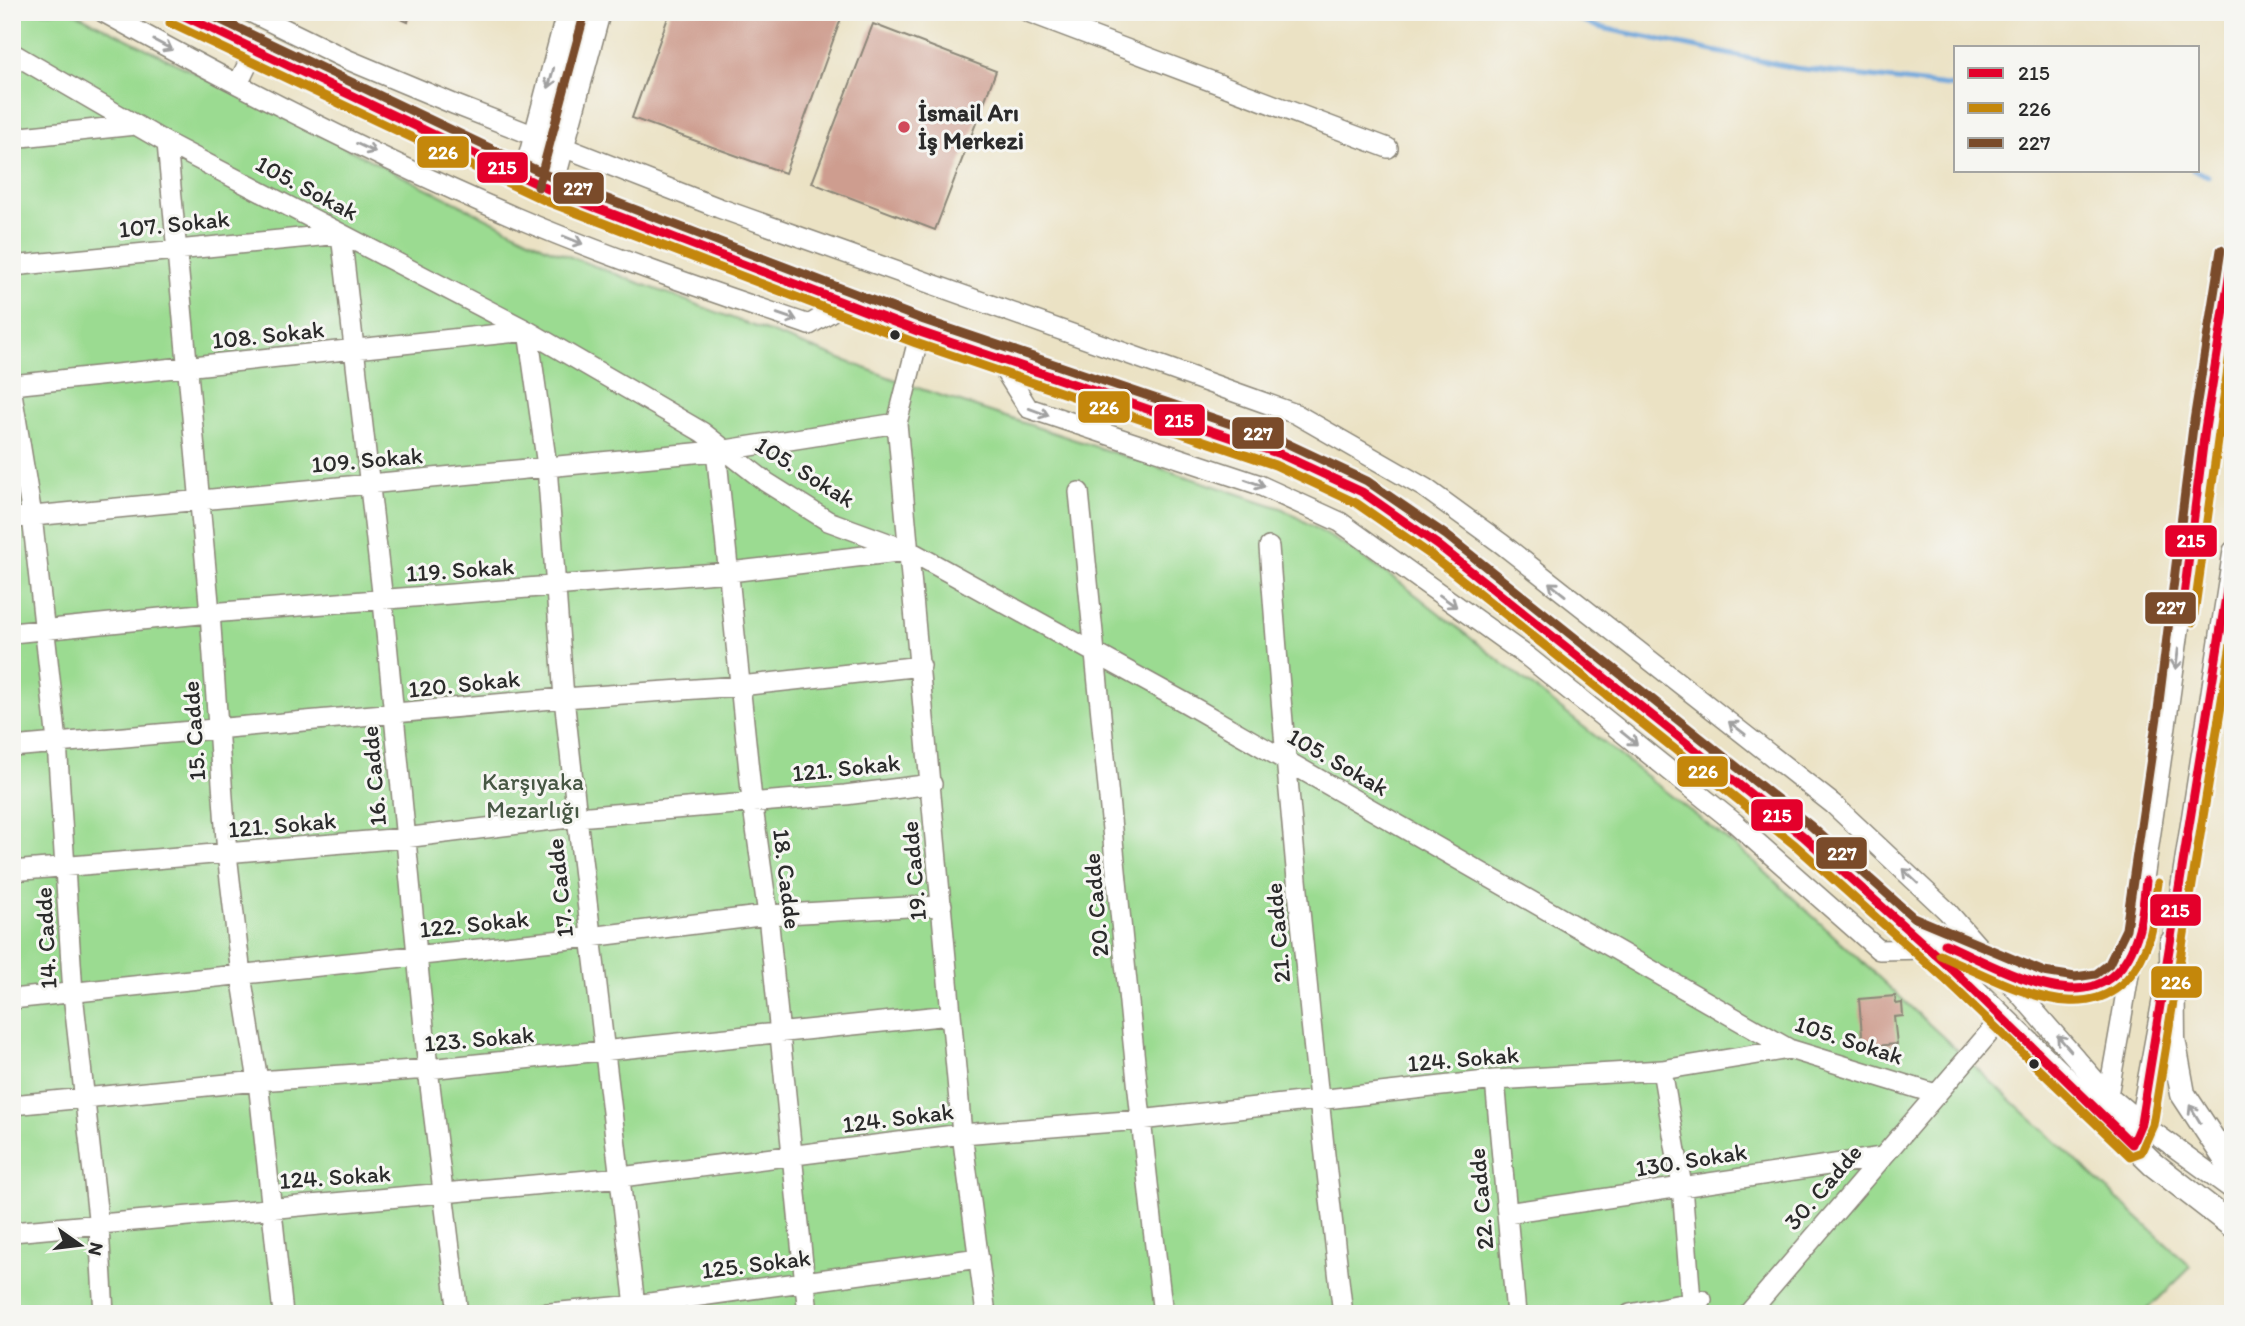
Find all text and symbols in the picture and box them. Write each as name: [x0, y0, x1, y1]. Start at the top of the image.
one-way arrow: [152, 38, 172, 52]
legend: [1954, 46, 2200, 172]
text: 215: [2018, 60, 2050, 85]
one-way arrow: [544, 67, 557, 89]
text: 226: [2018, 96, 2051, 121]
place label: İsmail Arı İş Merkezi: [918, 98, 1024, 156]
marker: İsmail Arı İş Merkezi: [896, 119, 912, 135]
text: 227: [2018, 130, 2051, 155]
line badge: 226: [416, 135, 470, 169]
text: 226: [428, 141, 458, 164]
one-way arrow: [354, 142, 376, 155]
street label: 105. Sokak: [251, 148, 364, 227]
line badge: 215: [476, 151, 529, 184]
text: 215: [488, 156, 516, 179]
line badge: 227: [552, 171, 605, 205]
text: 227: [563, 177, 593, 200]
street label: 107. Sokak: [117, 203, 231, 244]
one-way arrow: [562, 234, 584, 247]
one-way arrow: [776, 312, 798, 325]
street label: 108. Sokak: [210, 314, 325, 355]
unlabelled marker: [888, 328, 902, 342]
line badge: 226: [1077, 390, 1131, 424]
text: 226: [1089, 396, 1119, 419]
line badge: 215: [1153, 403, 1206, 437]
one-way arrow: [1027, 407, 1049, 419]
text: 215: [1165, 409, 1193, 432]
line badge: 227: [1231, 416, 1285, 450]
text: 227: [1243, 422, 1273, 445]
street label: 105. Sokak: [750, 430, 860, 514]
street label: 109. Sokak: [310, 440, 424, 479]
one-way arrow: [1243, 478, 1265, 491]
line badge: 215: [2164, 524, 2218, 558]
text: 215: [2177, 529, 2205, 552]
street label: 119. Sokak: [405, 551, 515, 588]
one-way arrow: [1549, 581, 1567, 597]
line badge: 227: [2144, 591, 2197, 625]
one-way arrow: [1438, 594, 1457, 608]
text: 227: [2156, 596, 2186, 619]
one-way arrow: [2170, 648, 2183, 670]
street label: 120. Sokak: [407, 663, 521, 704]
street label: 15. Cadde: [176, 680, 211, 782]
one-way arrow: [1729, 720, 1747, 735]
street label: 105. Sokak: [1282, 721, 1394, 802]
street label: 16. Cadde: [355, 725, 392, 827]
one-way arrow: [1620, 730, 1638, 746]
street label: 121. Sokak: [791, 747, 901, 788]
line badge: 226: [1676, 755, 1729, 788]
text: 226: [1688, 760, 1718, 783]
park label: Karşıyaka Mezarlığı: [482, 767, 584, 824]
line badge: 215: [1750, 798, 1804, 832]
text: 215: [1763, 804, 1791, 827]
street label: 121. Sokak: [227, 805, 337, 844]
street label: 19. Cadde: [895, 820, 932, 922]
street label: 18. Cadde: [767, 827, 808, 931]
line badge: 227: [1815, 836, 1868, 870]
street label: 17. Cadde: [540, 837, 579, 939]
text: 227: [1827, 842, 1857, 865]
street label: 20. Cadde: [1077, 852, 1114, 958]
one-way arrow: [1901, 867, 1918, 884]
street label: 21. Cadde: [1259, 882, 1296, 984]
street label: 14. Cadde: [28, 886, 63, 990]
line badge: 215: [2149, 893, 2202, 927]
text: 215: [2161, 899, 2189, 922]
street label: 122. Sokak: [418, 903, 530, 944]
line badge: 226: [2150, 965, 2203, 999]
text: 226: [2161, 971, 2191, 994]
street label: 105. Sokak: [1791, 1008, 1907, 1071]
street label: 123. Sokak: [423, 1019, 535, 1058]
one-way arrow: [2056, 1034, 2072, 1052]
street label: 124. Sokak: [1406, 1039, 1520, 1078]
unlabelled marker: [2027, 1057, 2041, 1071]
street label: 124. Sokak: [841, 1096, 955, 1139]
one-way arrow: [2187, 1104, 2201, 1124]
street label: 130. Sokak: [1633, 1136, 1749, 1183]
street label: 30. Cadde: [1777, 1138, 1868, 1236]
street label: 22. Cadde: [1462, 1147, 1499, 1251]
street label: 124. Sokak: [278, 1158, 392, 1195]
north arrow: [46, 1210, 116, 1280]
text: N: [83, 1240, 109, 1258]
street label: 125. Sokak: [700, 1242, 812, 1285]

